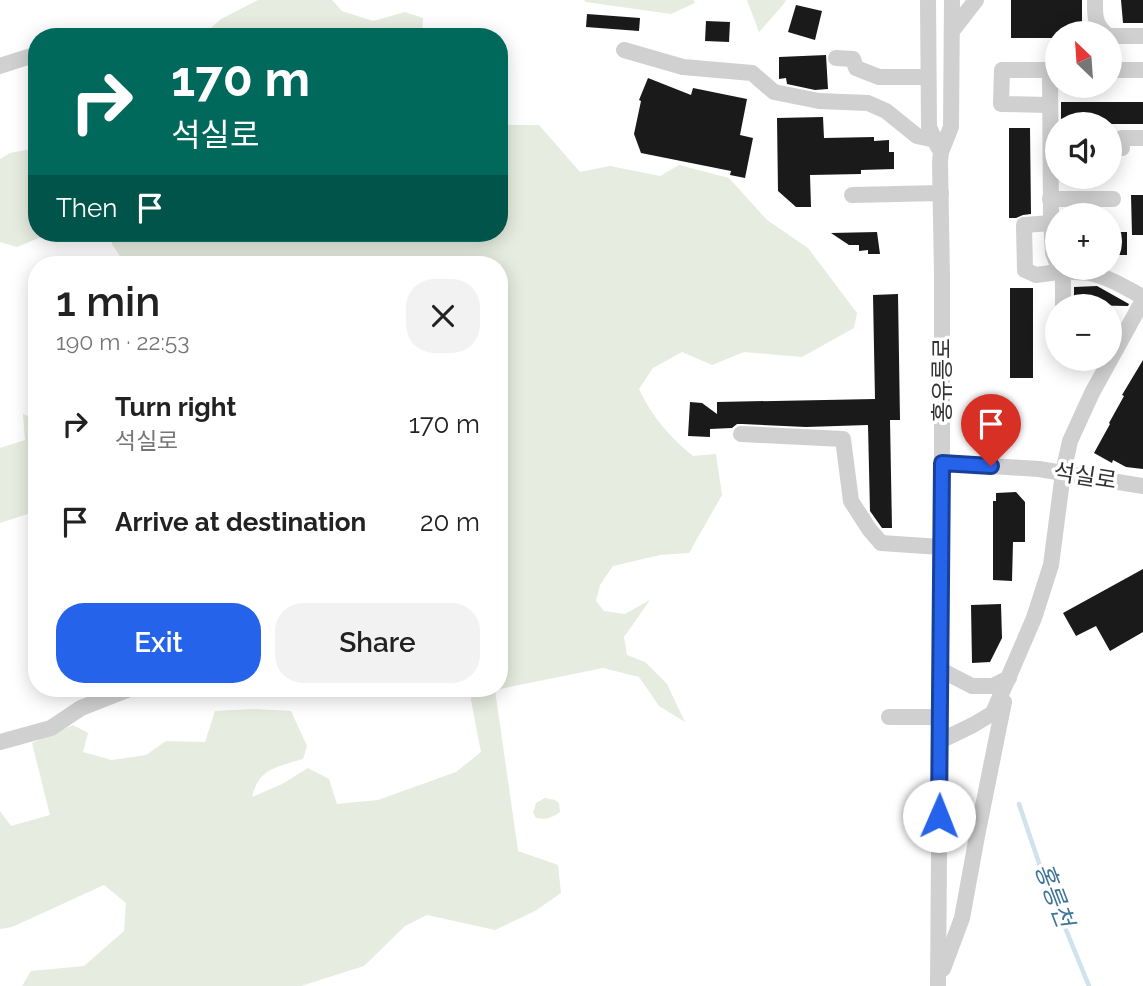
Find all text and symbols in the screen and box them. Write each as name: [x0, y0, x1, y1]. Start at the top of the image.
north arrow: [1045, 21, 1122, 98]
map controls: [1045, 21, 1122, 371]
text: 170 m: [171, 50, 310, 107]
icon: right: [56, 56, 147, 147]
button: sound: [1045, 112, 1122, 189]
text: 석실로: [171, 116, 259, 153]
icon: arrive: [131, 189, 169, 227]
text: Then: [56, 193, 117, 223]
button: +: [1045, 203, 1122, 280]
text: 1 min: [56, 277, 160, 326]
button: close: [406, 279, 480, 353]
button: −: [1045, 294, 1122, 371]
text: 190 m · 22:53: [56, 328, 190, 355]
street label: 홍유릉로: [928, 338, 955, 422]
text: Turn right: [115, 392, 236, 422]
pin: [961, 394, 1021, 466]
icon: right: [56, 405, 94, 443]
icon: arrive: [972, 405, 1010, 443]
text: 170 m: [409, 409, 480, 439]
text: 석실로: [115, 427, 178, 454]
street label: 석실로: [1052, 457, 1119, 494]
icon: arrive: [56, 503, 94, 541]
text: Arrive at destination: [115, 507, 366, 537]
text: 20 m: [420, 507, 480, 537]
button: Exit: [56, 603, 261, 683]
button: Share: [275, 603, 480, 683]
position arrow: [902, 779, 976, 853]
water label: 홍릉천: [1029, 859, 1081, 934]

